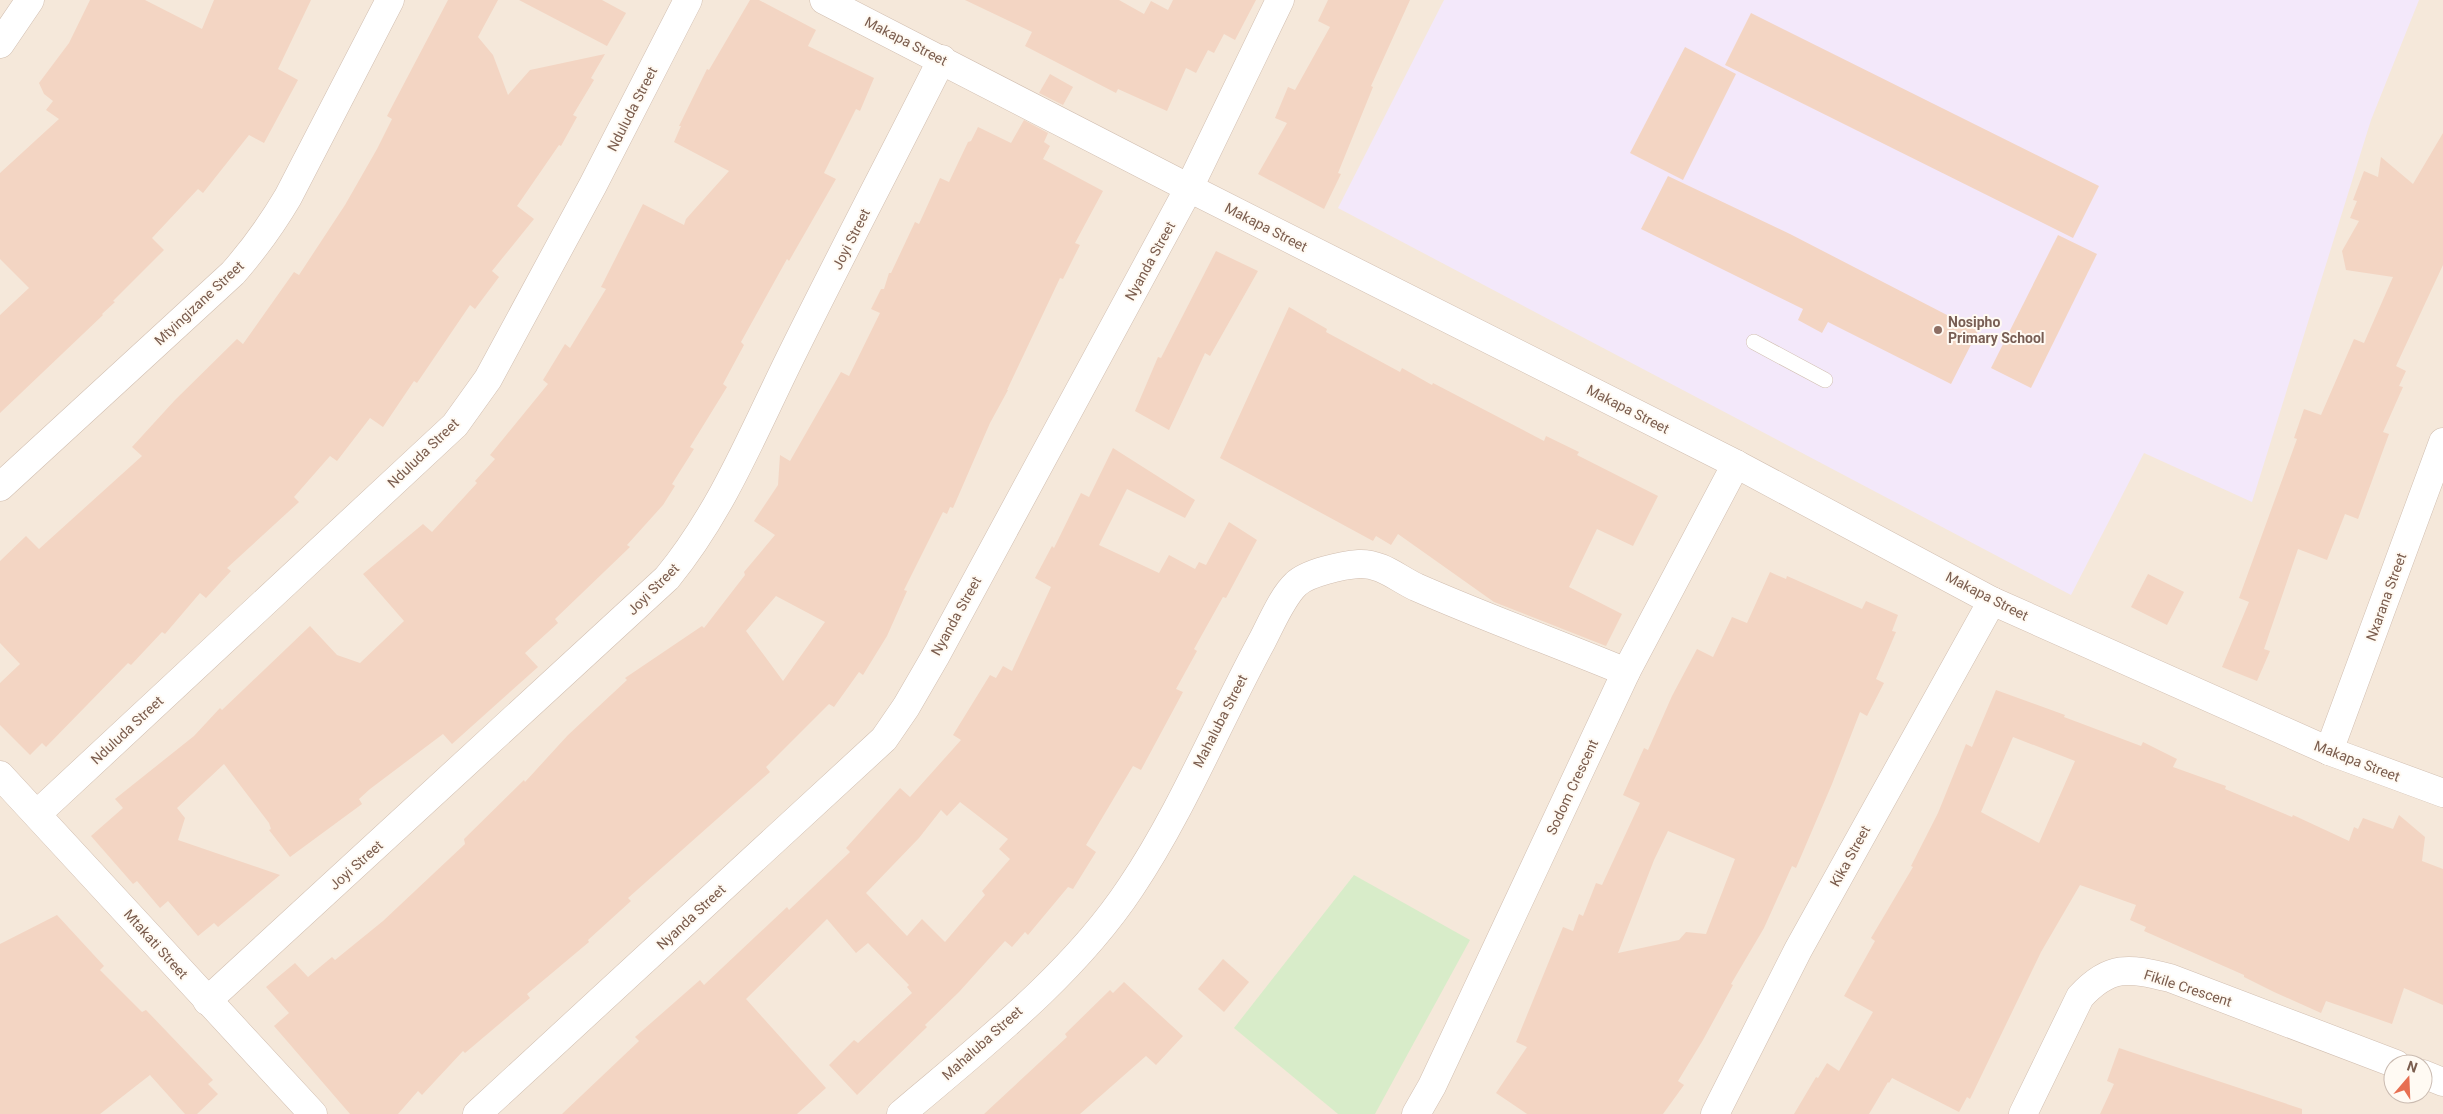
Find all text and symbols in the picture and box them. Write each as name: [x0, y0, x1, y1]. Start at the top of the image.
street label: Makapa Street: [862, 13, 950, 69]
street label: Nduluda Street: [604, 64, 660, 154]
street label: Makapa Street: [1222, 199, 1310, 255]
street label: Joyi Street: [829, 206, 873, 272]
street label: Nyanda Street: [1122, 218, 1178, 303]
street label: Mtyingizane Street: [151, 257, 247, 348]
place label: Nosipho Primary School: [1948, 314, 2045, 346]
marker: Nosipho Primary School: [1932, 324, 1944, 336]
street label: Makapa Street: [1584, 381, 1672, 437]
street label: Nduluda Street: [384, 415, 462, 491]
street label: Nxarana Street: [2363, 550, 2409, 643]
street label: Joyi Street: [624, 560, 682, 618]
street label: Makapa Street: [1943, 568, 2031, 624]
street label: Nyanda Street: [928, 573, 984, 658]
street label: Mahaluba Street: [1190, 671, 1251, 770]
street label: Nduluda Street: [88, 692, 167, 767]
street label: Sodom Crescent: [1543, 736, 1601, 837]
street label: Makapa Street: [2312, 737, 2402, 785]
street label: Kika Street: [1827, 822, 1874, 889]
street label: Joyi Street: [326, 837, 386, 893]
street label: Nyanda Street: [653, 881, 729, 953]
street label: Mtakati Street: [121, 906, 192, 982]
street label: Fikile Crescent: [2142, 966, 2234, 1010]
street label: Mahaluba Street: [939, 1003, 1026, 1083]
north arrow: [2383, 1054, 2433, 1104]
text: N: [2405, 1058, 2420, 1076]

